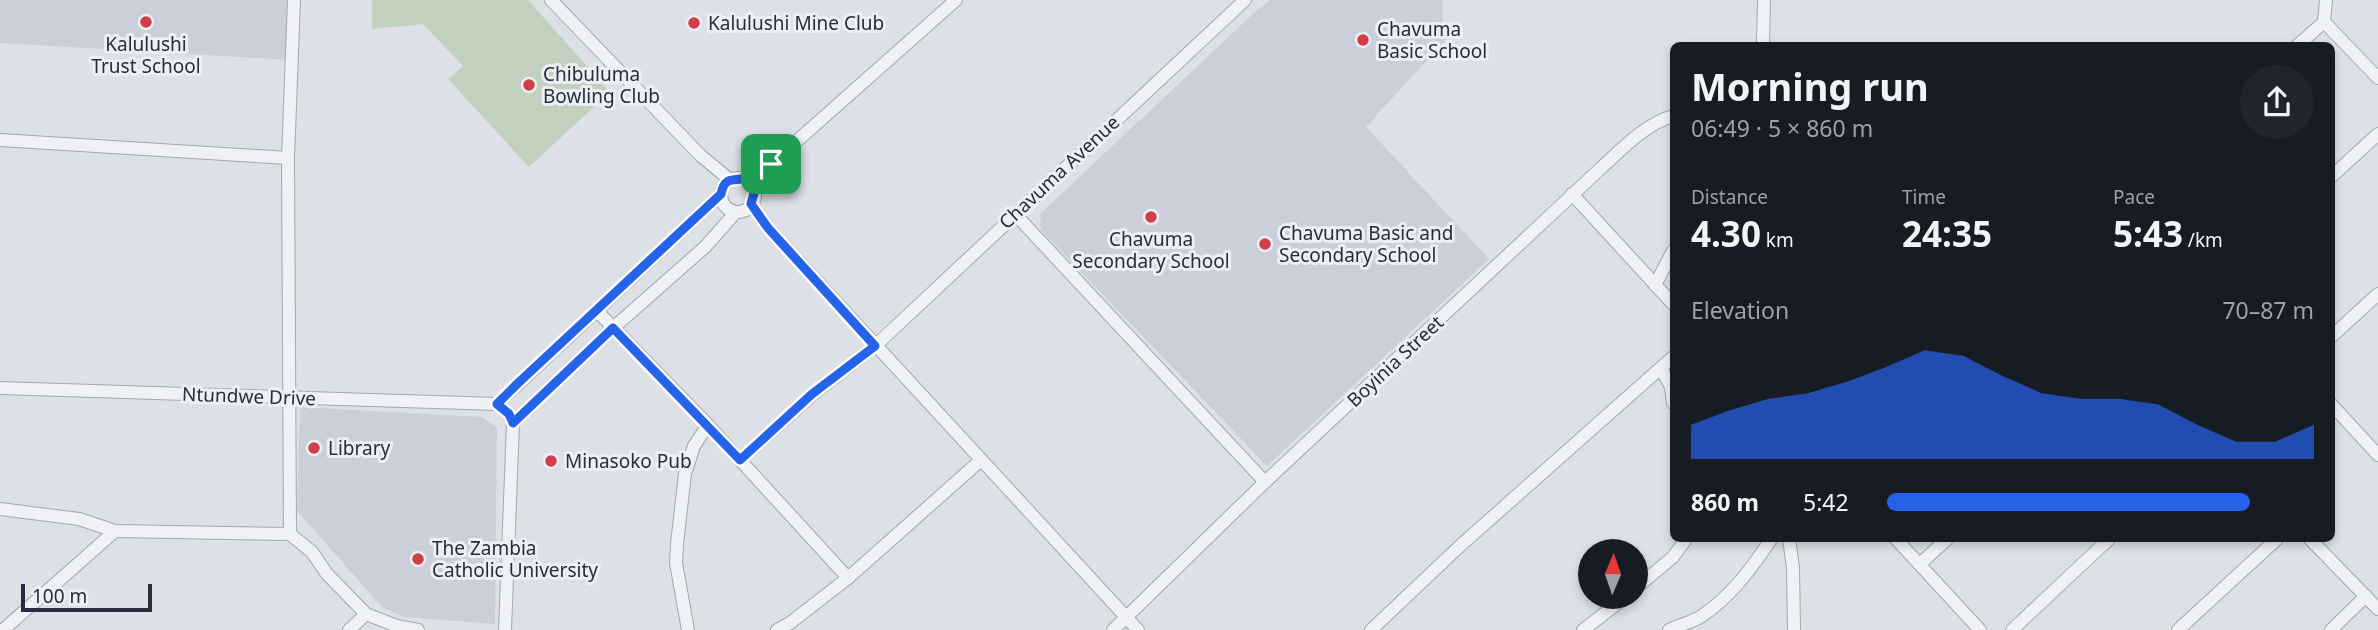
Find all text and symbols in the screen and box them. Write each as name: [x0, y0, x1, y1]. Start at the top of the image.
place label: Kalulushi Mine Club: [708, 10, 884, 36]
marker: Kalulushi Trust School: [138, 14, 154, 30]
marker: Kalulushi Mine Club: [686, 15, 702, 31]
place label: Chavuma Basic School: [1377, 16, 1487, 64]
place label: Kalulushi Trust School: [91, 31, 201, 79]
marker: Chavuma Basic School: [1355, 32, 1371, 48]
text: Morning run: [1691, 60, 1929, 112]
place label: Chibuluma Bowling Club: [543, 61, 660, 109]
button: share: [2240, 65, 2314, 139]
marker: Chibuluma Bowling Club: [521, 77, 537, 93]
street label: Chavuma Avenue: [993, 109, 1125, 235]
text: 06:49 · 5 × 860 m: [1691, 112, 1873, 144]
pin: [741, 134, 801, 194]
icon: arrive: [752, 145, 790, 183]
text: Distance: [1691, 184, 1768, 210]
text: Time: [1902, 184, 1946, 210]
text: Pace: [2113, 184, 2155, 210]
marker: Chavuma Secondary School: [1143, 209, 1159, 225]
text: 4.30: [1691, 210, 1761, 257]
text: 24:35: [1902, 210, 1992, 257]
text: 5:43: [2113, 210, 2183, 257]
place label: Chavuma Basic and Secondary School: [1279, 220, 1453, 268]
place label: Chavuma Secondary School: [1072, 226, 1230, 274]
text: km: [1761, 227, 1794, 253]
text: /km: [2183, 227, 2223, 253]
marker: Chavuma Basic and Secondary School: [1257, 236, 1273, 252]
text: Elevation: [1691, 294, 1789, 326]
text: 70–87 m: [2222, 294, 2314, 326]
street label: Boyinia Street: [1341, 309, 1449, 413]
street label: Ntundwe Drive: [182, 381, 316, 411]
place label: Library: [328, 435, 391, 461]
marker: Library: [306, 440, 322, 456]
place label: Minasoko Pub: [565, 448, 692, 474]
marker: Minasoko Pub: [543, 453, 559, 469]
text: 860 m: [1691, 486, 1759, 518]
text: 5:42: [1803, 486, 1849, 518]
place label: The Zambia Catholic University: [432, 535, 598, 583]
north arrow: [1578, 539, 1648, 609]
map controls: [1578, 539, 1648, 609]
marker: The Zambia Catholic University: [410, 551, 426, 567]
scale bar: [21, 581, 152, 613]
text: 100 m: [32, 583, 87, 609]

